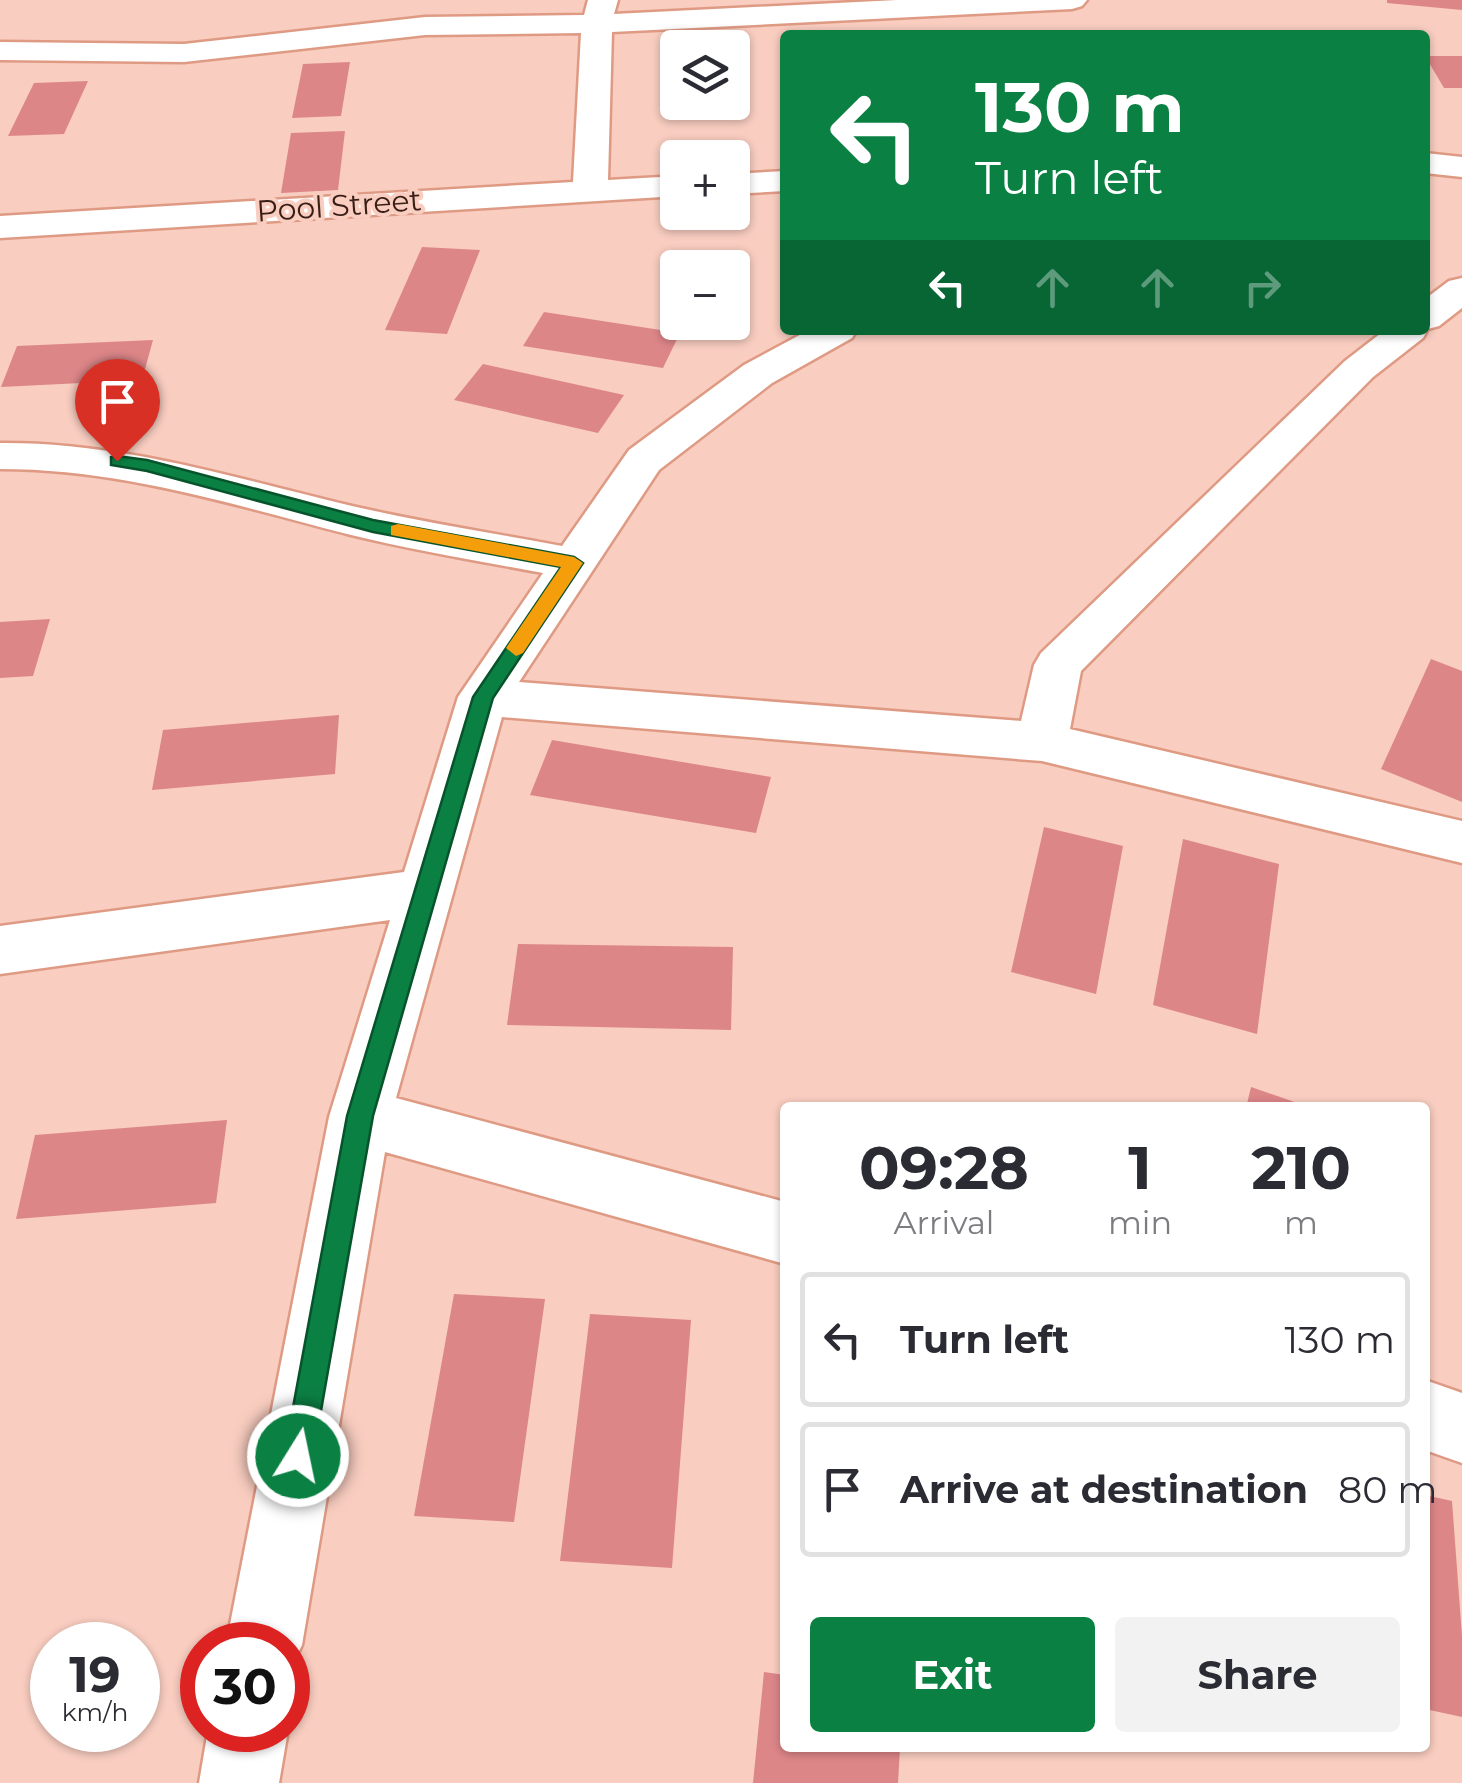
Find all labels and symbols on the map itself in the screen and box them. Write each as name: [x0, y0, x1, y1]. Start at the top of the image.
street label: Pool Street: [255, 181, 423, 230]
pin: [75, 359, 160, 462]
position arrow: [246, 1404, 350, 1508]
speed limit sign: 30: [180, 1622, 310, 1752]

